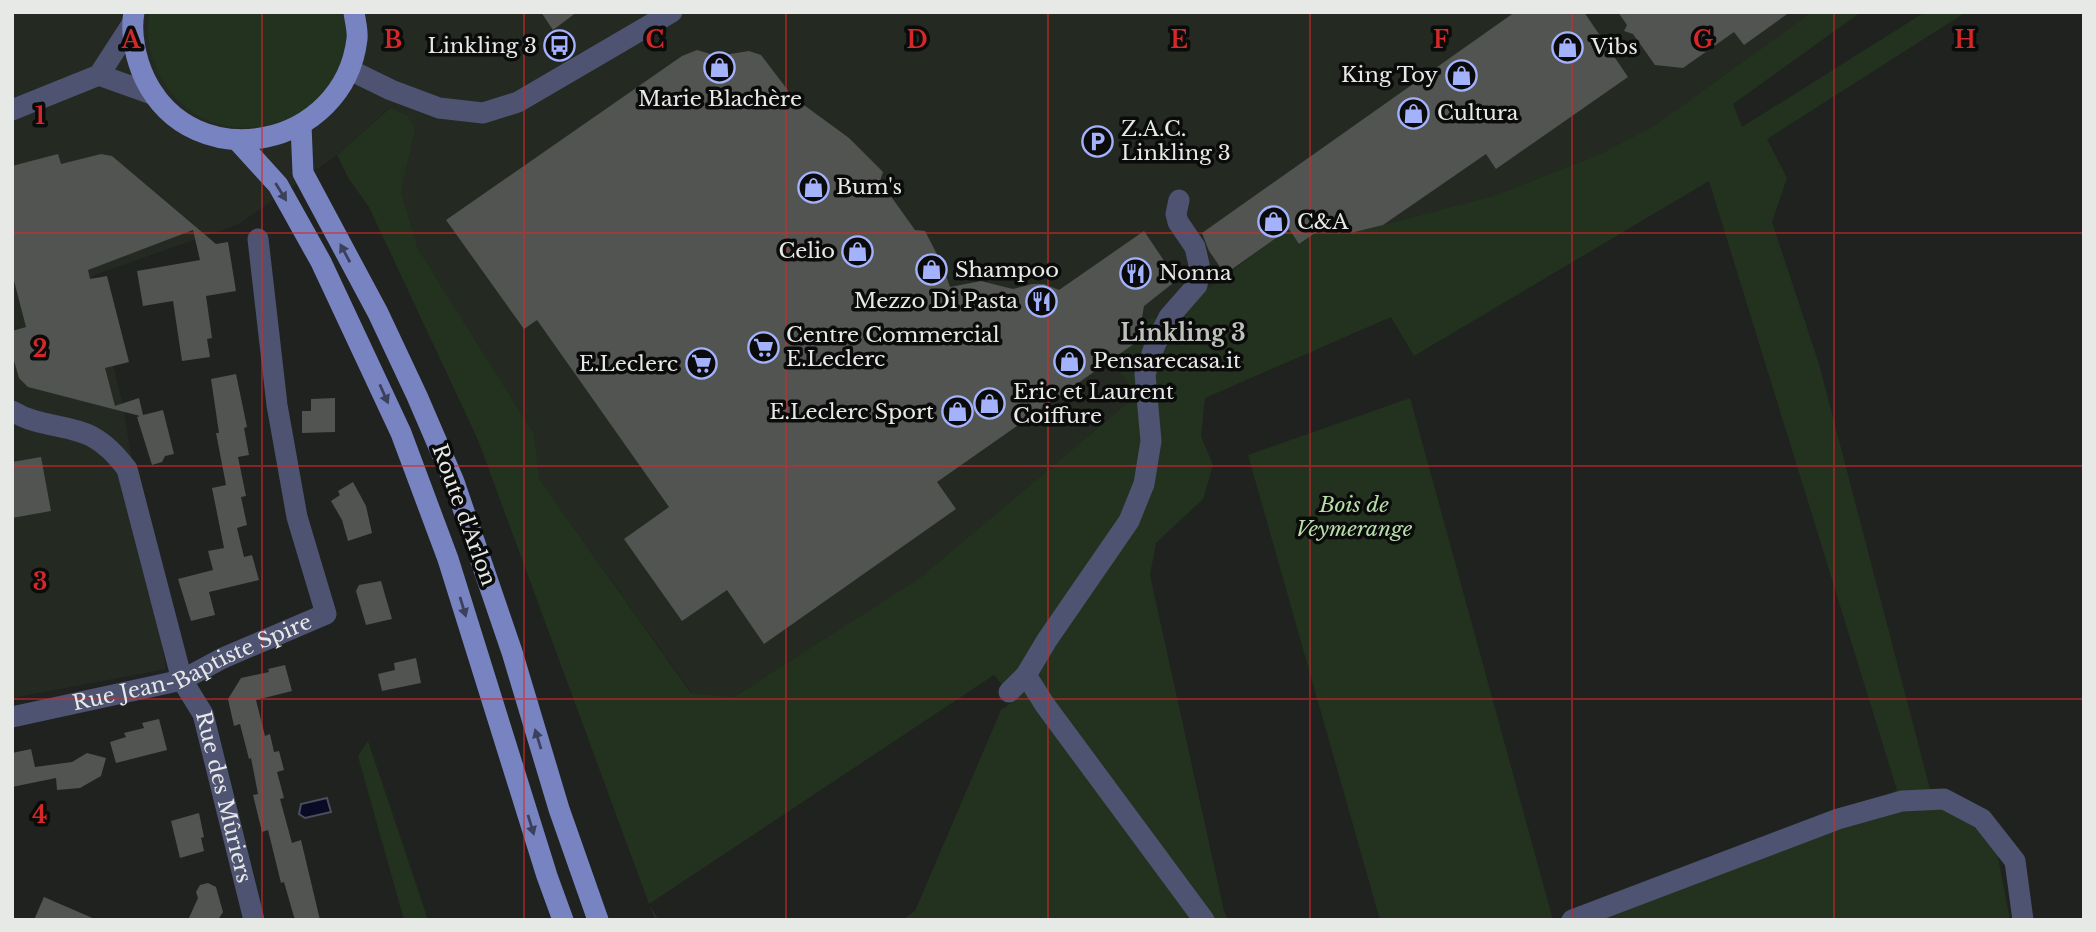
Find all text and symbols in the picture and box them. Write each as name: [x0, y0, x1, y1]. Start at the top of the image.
text: A: [121, 26, 142, 54]
text: B: [384, 26, 402, 54]
text: C: [646, 26, 664, 54]
text: D: [906, 26, 928, 54]
text: E: [1170, 26, 1188, 54]
text: F: [1433, 26, 1449, 54]
text: G: [1693, 26, 1713, 54]
text: H: [1954, 26, 1976, 54]
bus stop icon: Linkling 3: [543, 29, 577, 63]
shop icon: Vibs: [1551, 30, 1585, 64]
place label: Linkling 3: [427, 33, 537, 59]
place label: Vibs: [1590, 34, 1638, 60]
shop icon: Marie Blachère: [703, 50, 737, 84]
shop icon: King Toy: [1444, 58, 1478, 92]
place label: King Toy: [1341, 62, 1439, 88]
place label: Marie Blachère: [638, 86, 802, 112]
shop icon: Cultura: [1397, 96, 1431, 130]
place label: Cultura: [1437, 100, 1519, 126]
text: 1: [35, 102, 45, 130]
place label: Z.A.C. Linkling 3: [1121, 116, 1231, 166]
parking icon: Z.A.C. Linkling 3: [1081, 124, 1115, 158]
shop icon: Bum's: [796, 170, 830, 204]
place label: Bum's: [836, 174, 902, 200]
one-way arrow: [275, 182, 287, 201]
shop icon: C&A: [1257, 205, 1291, 239]
place label: C&A: [1297, 209, 1349, 235]
shop icon: Celio: [841, 234, 875, 268]
place label: Celio: [778, 238, 835, 264]
one-way arrow: [339, 243, 351, 262]
shop icon: Shampoo: [915, 253, 949, 287]
restaurant icon: Nonna: [1119, 256, 1153, 290]
place label: Shampoo: [955, 257, 1059, 283]
place label: Nonna: [1159, 260, 1232, 286]
restaurant icon: Mezzo Di Pasta: [1024, 284, 1058, 318]
place label: Mezzo Di Pasta: [854, 288, 1018, 314]
district label: Linkling 3: [1120, 319, 1246, 347]
place label: Centre Commercial E.Leclerc: [786, 322, 1000, 372]
supermarket icon: Centre Commercial E.Leclerc: [746, 330, 780, 364]
text: 2: [33, 335, 47, 363]
shop icon: Pensarecasa.it: [1053, 344, 1087, 378]
supermarket icon: E.Leclerc: [684, 347, 718, 381]
place label: Pensarecasa.it: [1093, 348, 1241, 374]
place label: E.Leclerc: [579, 351, 678, 377]
place label: Eric et Laurent Coiffure: [1013, 379, 1174, 429]
one-way arrow: [378, 384, 390, 404]
shop icon: Eric et Laurent Coiffure: [973, 387, 1007, 421]
shop icon: E.Leclerc Sport: [940, 395, 974, 429]
place label: E.Leclerc Sport: [769, 399, 934, 425]
street label: Route d'Arlon: [426, 441, 502, 589]
park label: Bois de Veymerange: [1296, 492, 1413, 542]
text: 3: [33, 568, 47, 596]
one-way arrow: [458, 597, 469, 618]
street label: Rue Jean-Baptiste Spire: [70, 609, 316, 716]
street label: Rue des Mûriers: [190, 709, 257, 886]
one-way arrow: [533, 728, 543, 749]
text: 4: [32, 801, 48, 829]
one-way arrow: [526, 814, 536, 835]

